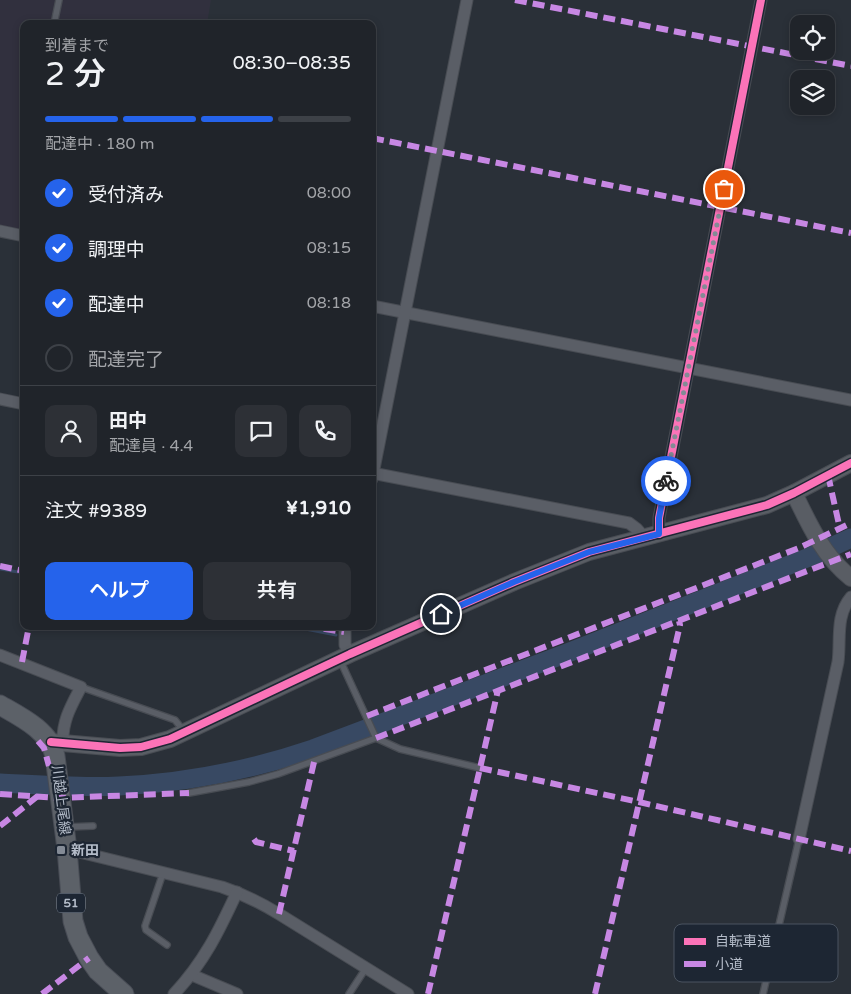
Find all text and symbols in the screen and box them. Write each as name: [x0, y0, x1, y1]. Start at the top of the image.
map controls: [790, 15, 835, 115]
button: locate: [790, 15, 835, 60]
text: 到着まで: [45, 36, 109, 56]
text: 08:30–08:35: [233, 52, 351, 74]
text: 2 分: [45, 56, 105, 94]
button: layers: [790, 70, 835, 115]
text: 配達中 · 180 m: [45, 134, 154, 154]
pin: [703, 168, 745, 210]
icon: bag: [710, 175, 738, 203]
icon: check: [45, 179, 73, 207]
text: 08:00: [307, 183, 351, 203]
text: 受付済み: [88, 184, 164, 206]
icon: check: [45, 234, 73, 262]
text: 08:15: [307, 238, 351, 258]
text: 調理中: [88, 239, 145, 261]
icon: check: [45, 289, 73, 317]
text: 08:18: [307, 293, 351, 313]
text: 配達中: [88, 294, 145, 316]
text: 配達完了: [88, 349, 164, 371]
button: person: [45, 405, 97, 457]
button: chat: [235, 405, 287, 457]
button: phone: [299, 405, 351, 457]
text: 田中: [109, 410, 147, 432]
text: 配達員 · 4.4: [109, 436, 193, 456]
courier: [641, 456, 691, 506]
icon: bike: [652, 467, 680, 495]
text: ¥1,910: [286, 497, 351, 519]
text: 注文 #9389: [45, 500, 147, 522]
button: ヘルプ: [45, 562, 193, 620]
button: 共有: [203, 562, 351, 620]
pin: [420, 593, 462, 635]
icon: home: [427, 600, 455, 628]
street label: 川越上尾線: [48, 764, 74, 836]
place label: 新田: [71, 842, 99, 859]
marker: 新田: [55, 844, 67, 856]
road number: 51: [57, 894, 85, 912]
legend: [674, 924, 838, 982]
text: 自転車道: [715, 933, 771, 950]
text: 小道: [715, 956, 743, 973]

